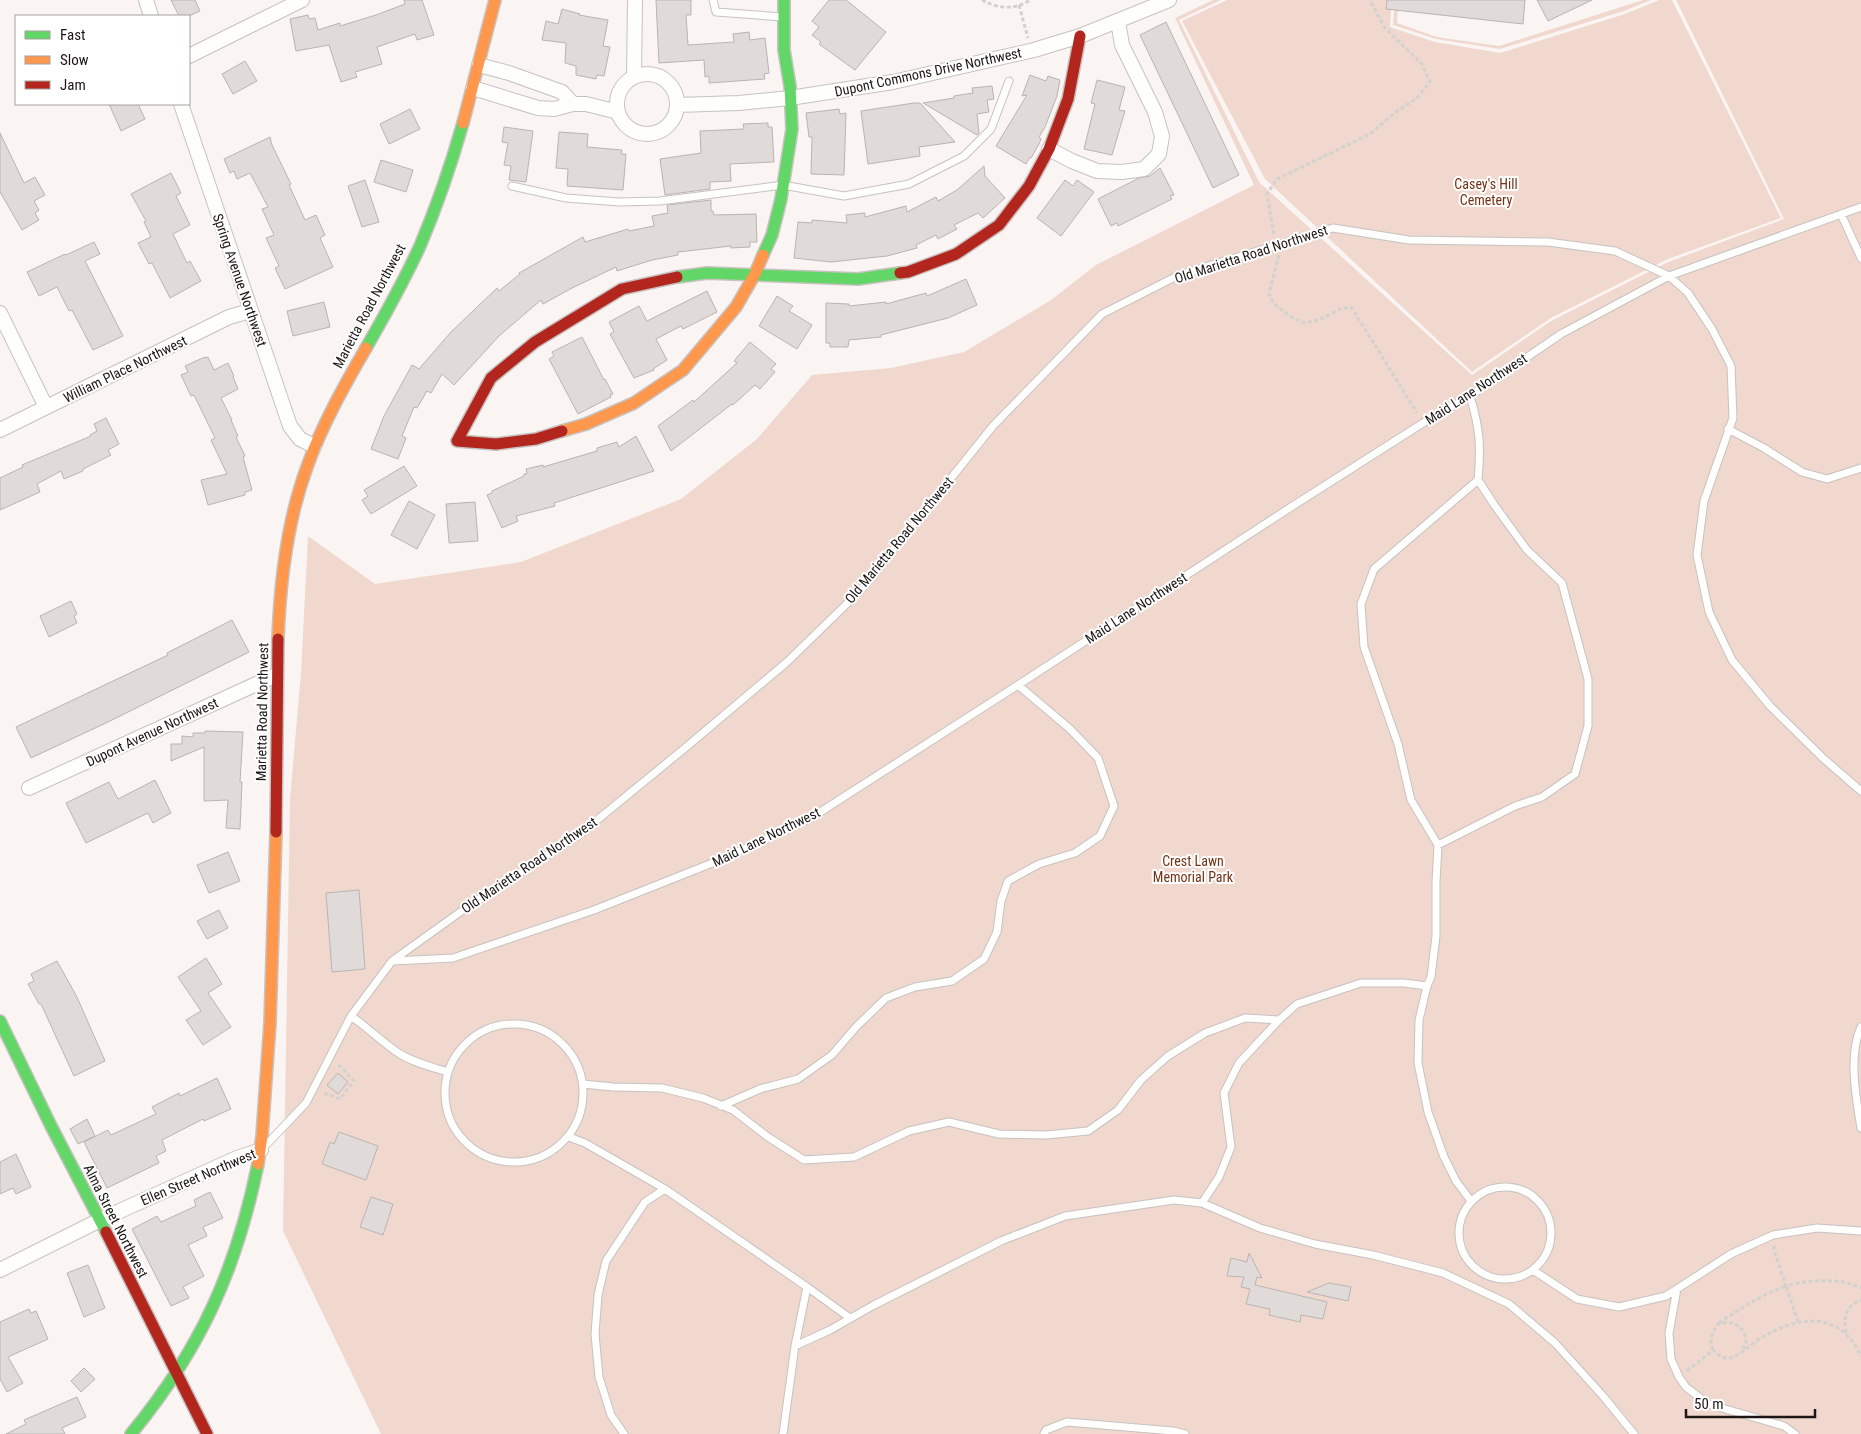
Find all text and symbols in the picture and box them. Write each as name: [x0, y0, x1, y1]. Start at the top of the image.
legend: [15, 15, 190, 105]
text: Fast: [60, 26, 85, 44]
street label: Dupont Commons Drive Northwest: [833, 44, 1023, 100]
text: Slow: [60, 51, 89, 69]
text: Jam: [60, 76, 86, 94]
park label: Casey's Hill Cemetery: [1454, 176, 1518, 208]
street label: Spring Avenue Northwest: [210, 211, 270, 349]
street label: Old Marietta Road Northwest: [1172, 222, 1330, 286]
street label: Marietta Road Northwest: [329, 241, 409, 371]
street label: William Place Northwest: [61, 332, 189, 406]
street label: Maid Lane Northwest: [1422, 350, 1530, 428]
street label: Old Marietta Road Northwest: [841, 474, 957, 606]
street label: Maid Lane Northwest: [1082, 569, 1190, 647]
street label: Marietta Road Northwest: [253, 643, 271, 781]
street label: Dupont Avenue Northwest: [83, 694, 221, 770]
street label: Maid Lane Northwest: [709, 804, 823, 870]
street label: Old Marietta Road Northwest: [458, 814, 600, 916]
park label: Crest Lawn Memorial Park: [1153, 853, 1234, 885]
street label: Ellen Street Northwest: [138, 1146, 258, 1208]
street label: Alma Street Northwest: [80, 1162, 152, 1280]
scale bar: [1686, 1386, 1815, 1418]
text: 50 m: [1694, 1395, 1724, 1413]

